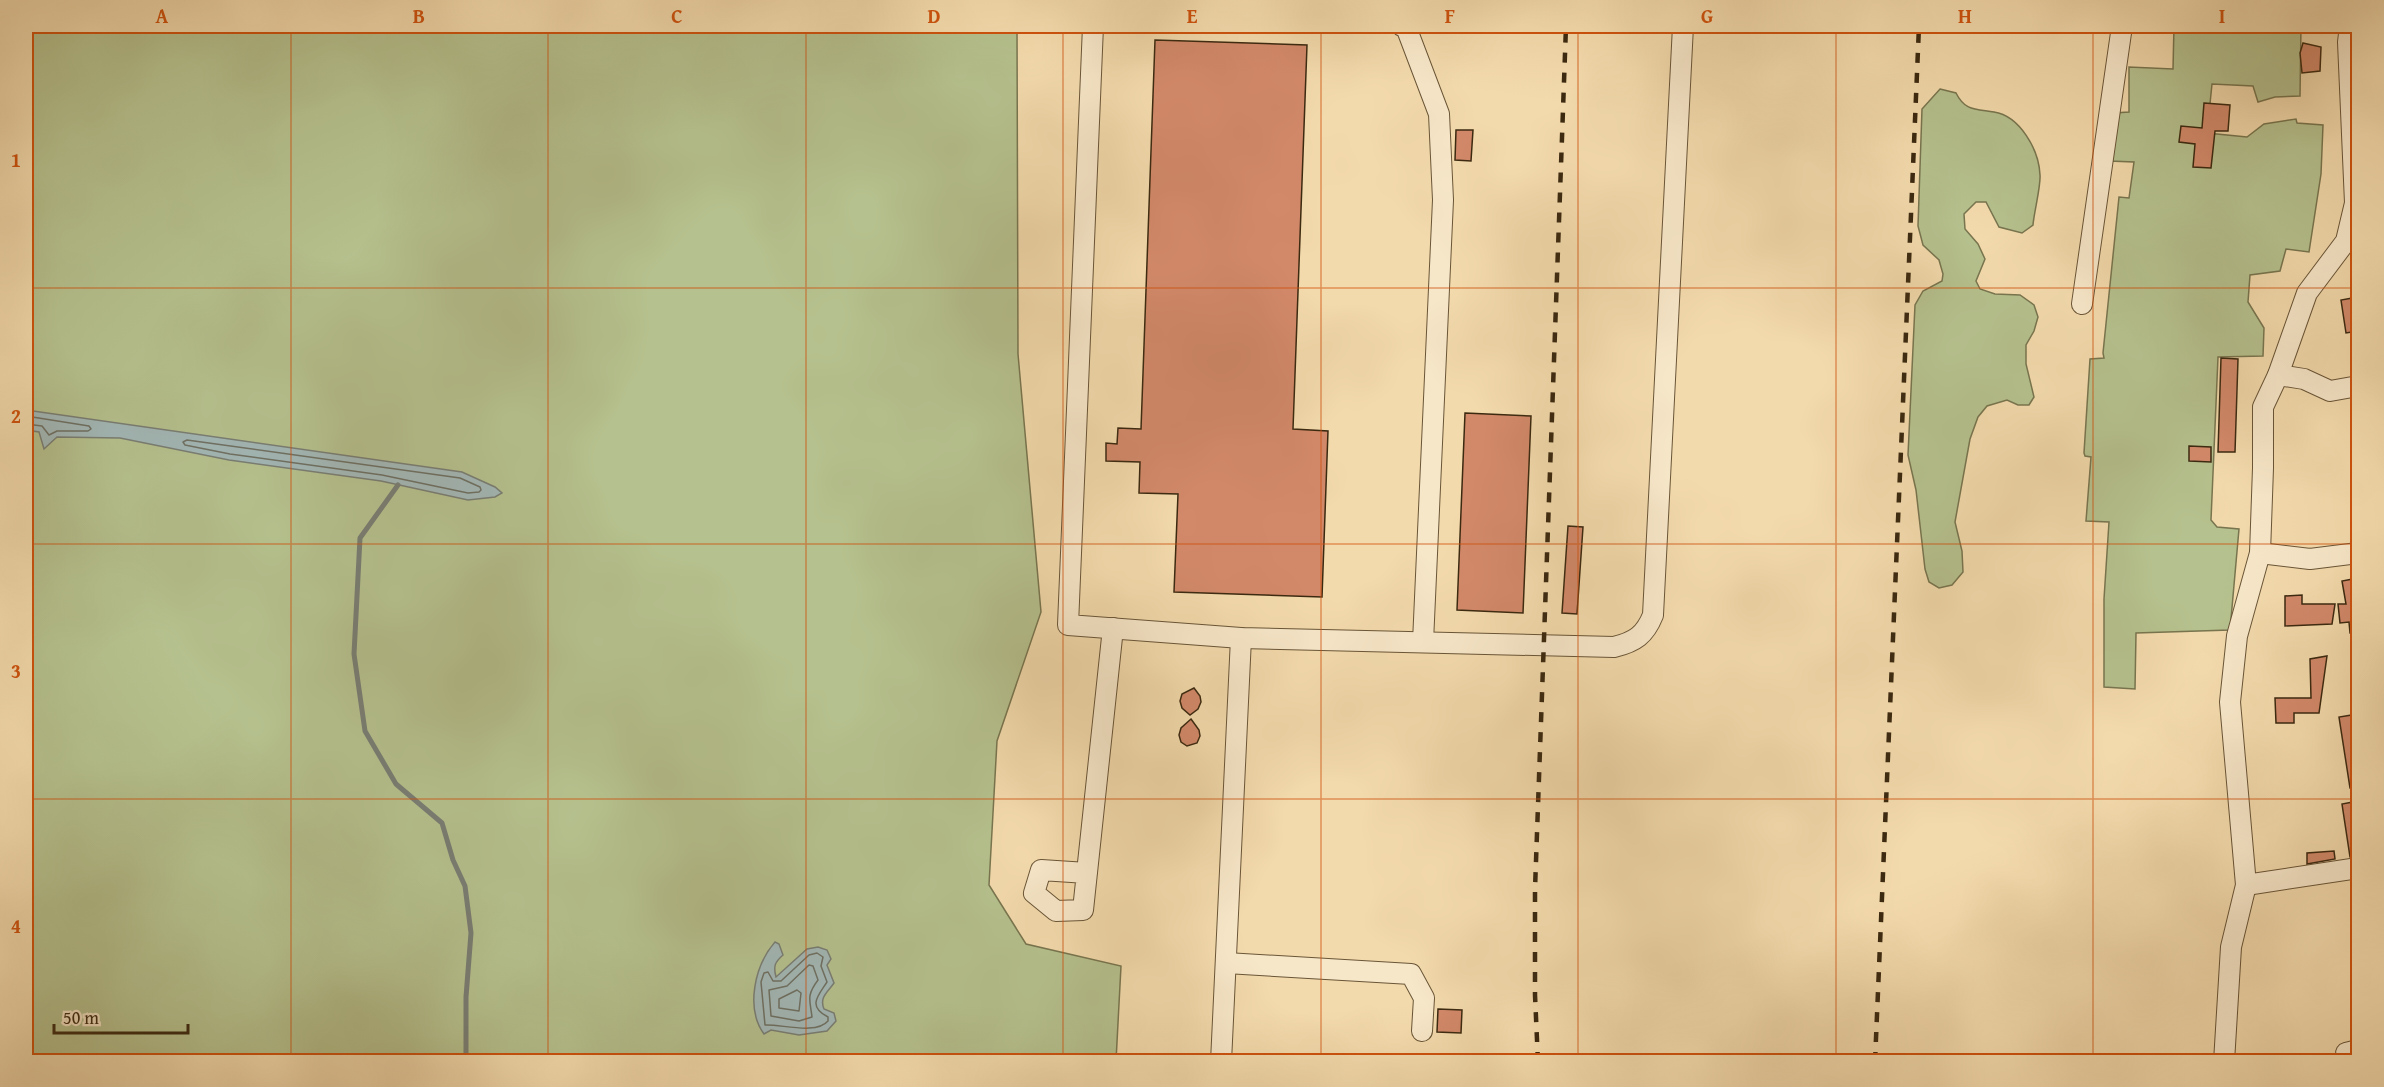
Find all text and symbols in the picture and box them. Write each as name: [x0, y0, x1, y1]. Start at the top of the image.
text: A: [156, 1, 169, 30]
text: B: [413, 1, 425, 30]
text: C: [671, 1, 683, 30]
text: D: [927, 1, 941, 30]
text: E: [1187, 1, 1198, 30]
text: F: [1445, 1, 1455, 30]
text: G: [1701, 1, 1713, 30]
text: H: [1958, 1, 1972, 30]
text: I: [2219, 1, 2225, 30]
text: 1: [11, 145, 21, 174]
text: 2: [11, 401, 21, 430]
text: 3: [11, 656, 21, 685]
text: 4: [11, 911, 21, 940]
scale bar: [54, 997, 188, 1035]
text: 50 m: [63, 1004, 99, 1031]

